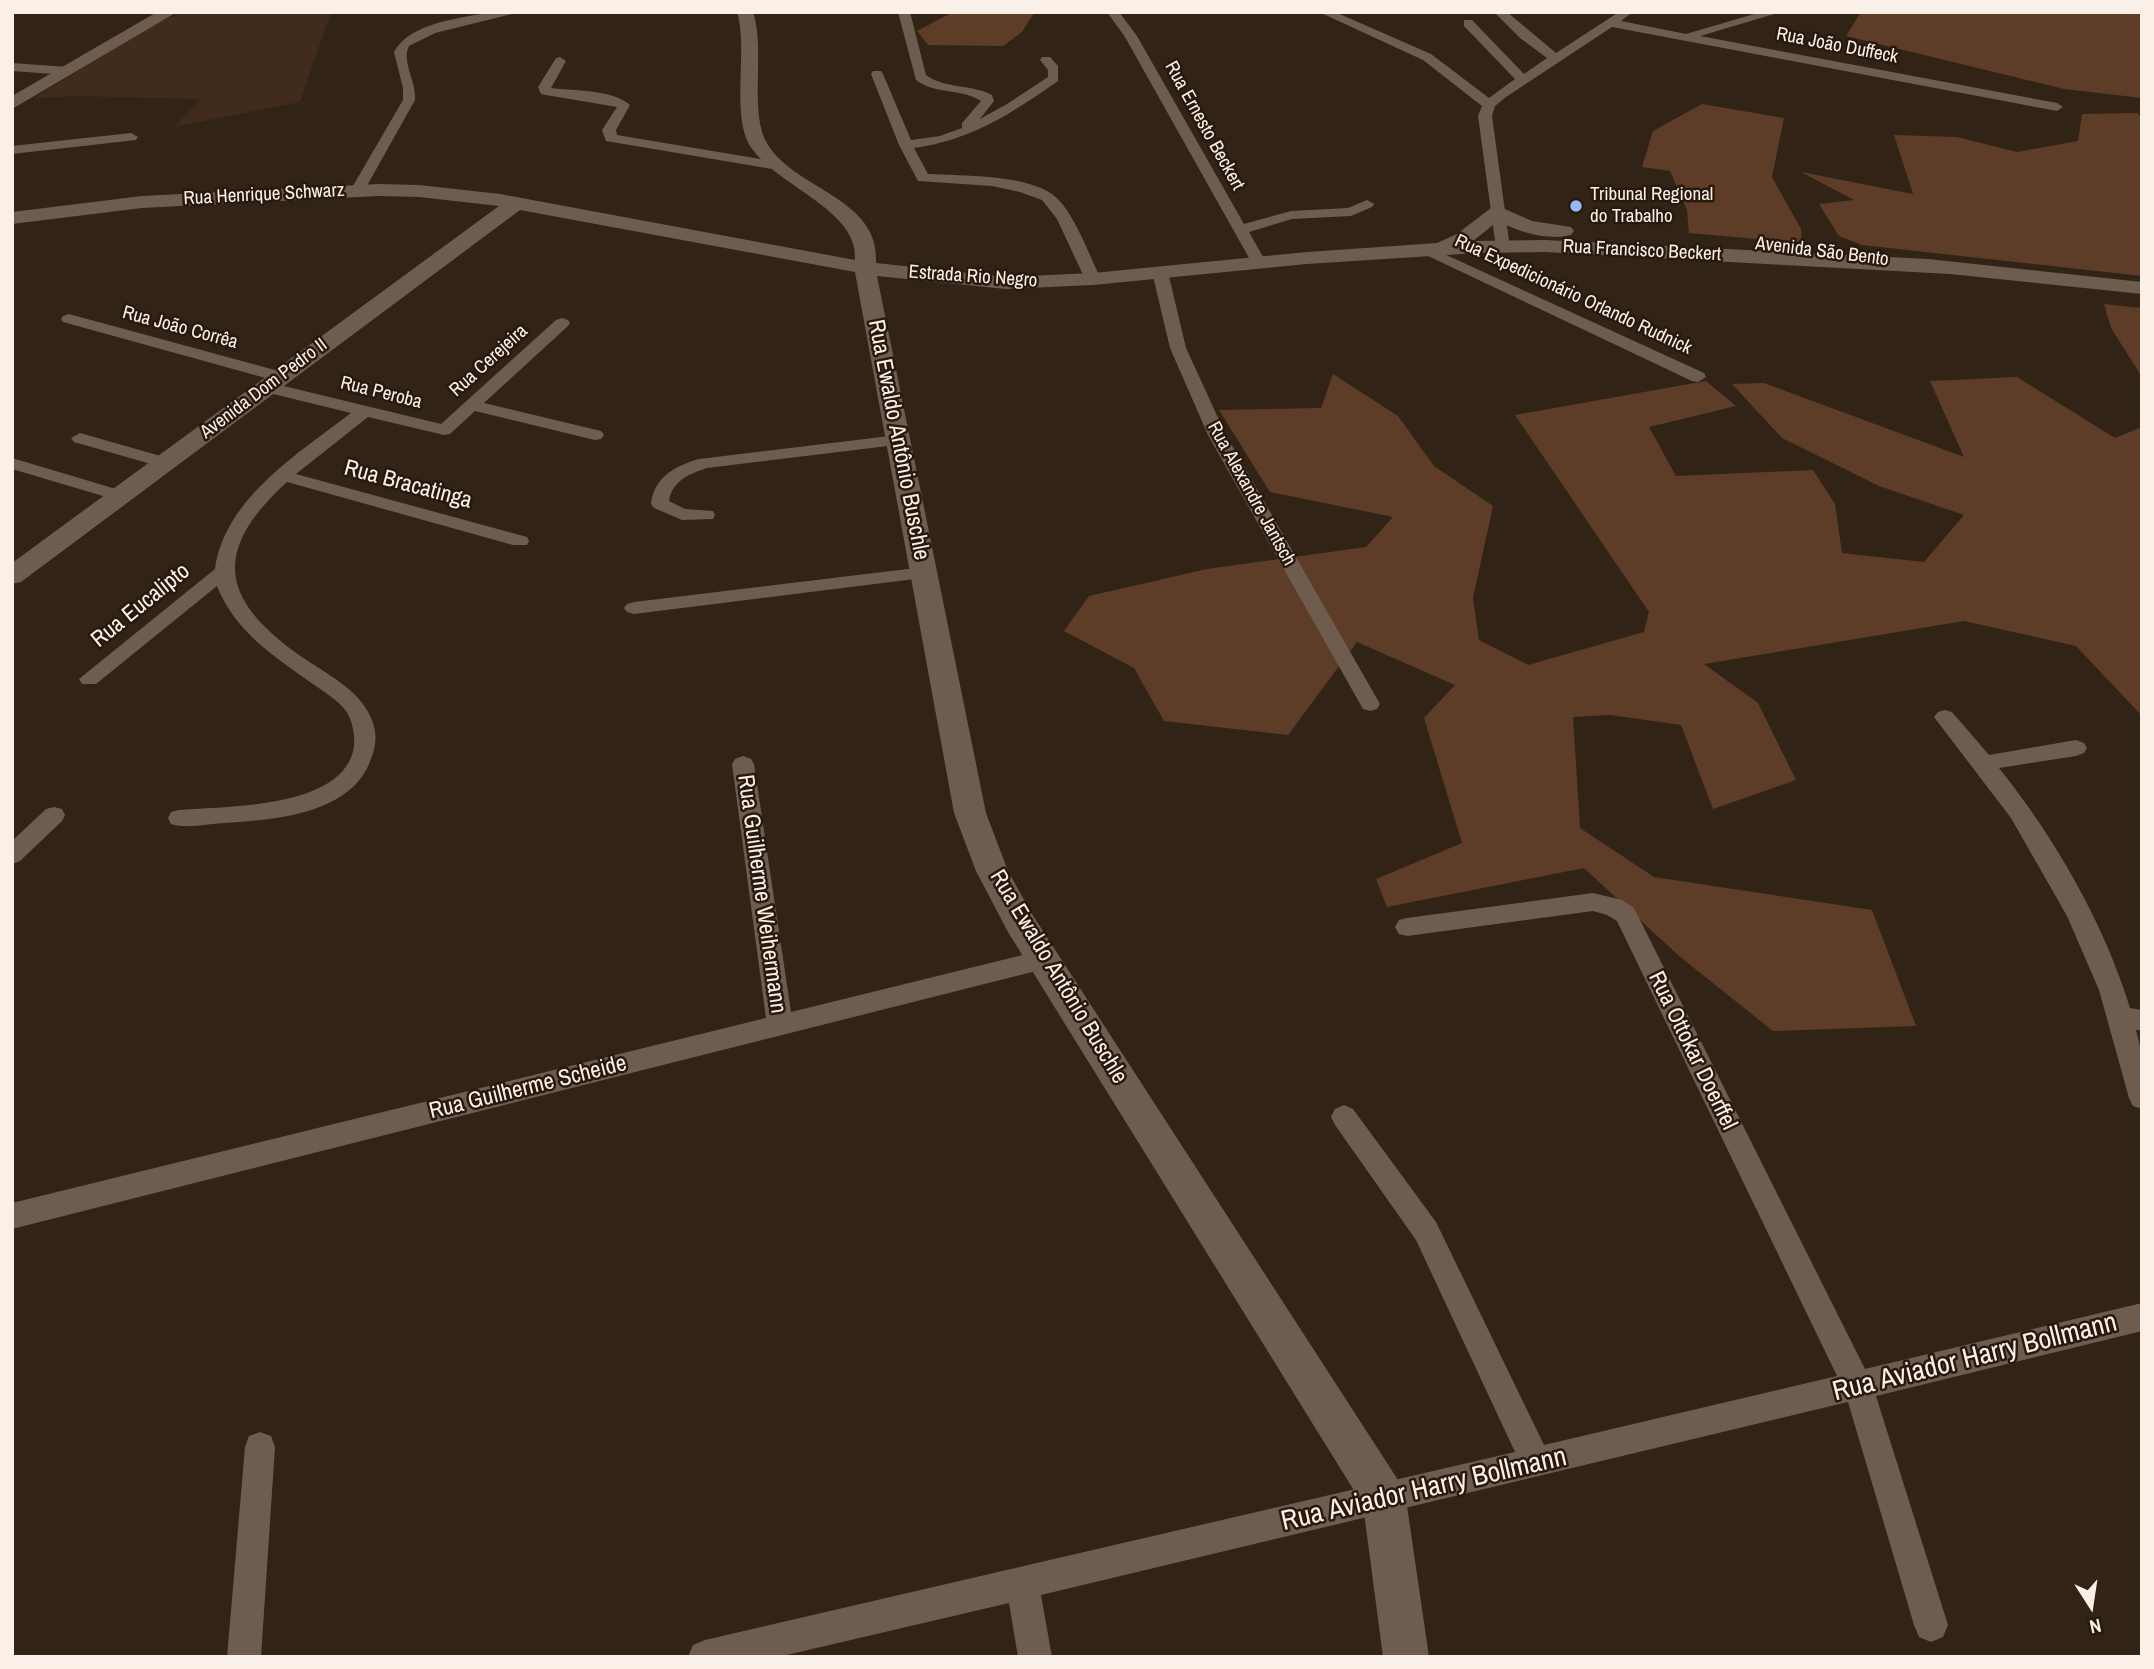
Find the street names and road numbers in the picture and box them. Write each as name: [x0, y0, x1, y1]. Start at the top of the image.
street label: Rua João Duffeck: [1774, 23, 1900, 69]
street label: Rua Ernesto Beckert: [1159, 58, 1249, 194]
street label: Rua Henrique Schwarz: [183, 179, 345, 211]
street label: Rua Expedicionário Orlando Rudnick: [1451, 230, 1695, 360]
street label: Avenida São Bento: [1754, 233, 1890, 271]
street label: Rua Francisco Beckert: [1562, 235, 1722, 267]
street label: Estrada Rio Negro: [908, 261, 1038, 293]
street label: Rua João Corrêa: [120, 302, 240, 354]
street label: Rua Ewaldo Antônio Buschle: [861, 317, 935, 563]
street label: Rua Cerejeira: [445, 320, 533, 402]
street label: Avenida Dom Pedro II: [196, 334, 332, 444]
street label: Rua Peroba: [338, 372, 424, 414]
street label: Rua Alexandre Jantsch: [1202, 418, 1300, 570]
street label: Rua Bracatinga: [341, 455, 475, 515]
street label: Rua Eucalipto: [86, 558, 196, 654]
street label: Rua Guilherme Weihermann: [731, 773, 791, 1015]
street label: Rua Ewaldo Antônio Buschle: [983, 865, 1133, 1089]
street label: Rua Ottokar Doerffel: [1642, 967, 1742, 1135]
street label: Rua Guilherme Scheide: [427, 1050, 629, 1126]
street label: Rua Aviador Harry Bollmann: [1829, 1306, 2121, 1410]
street label: Rua Aviador Harry Bollmann: [1278, 1441, 1570, 1539]

